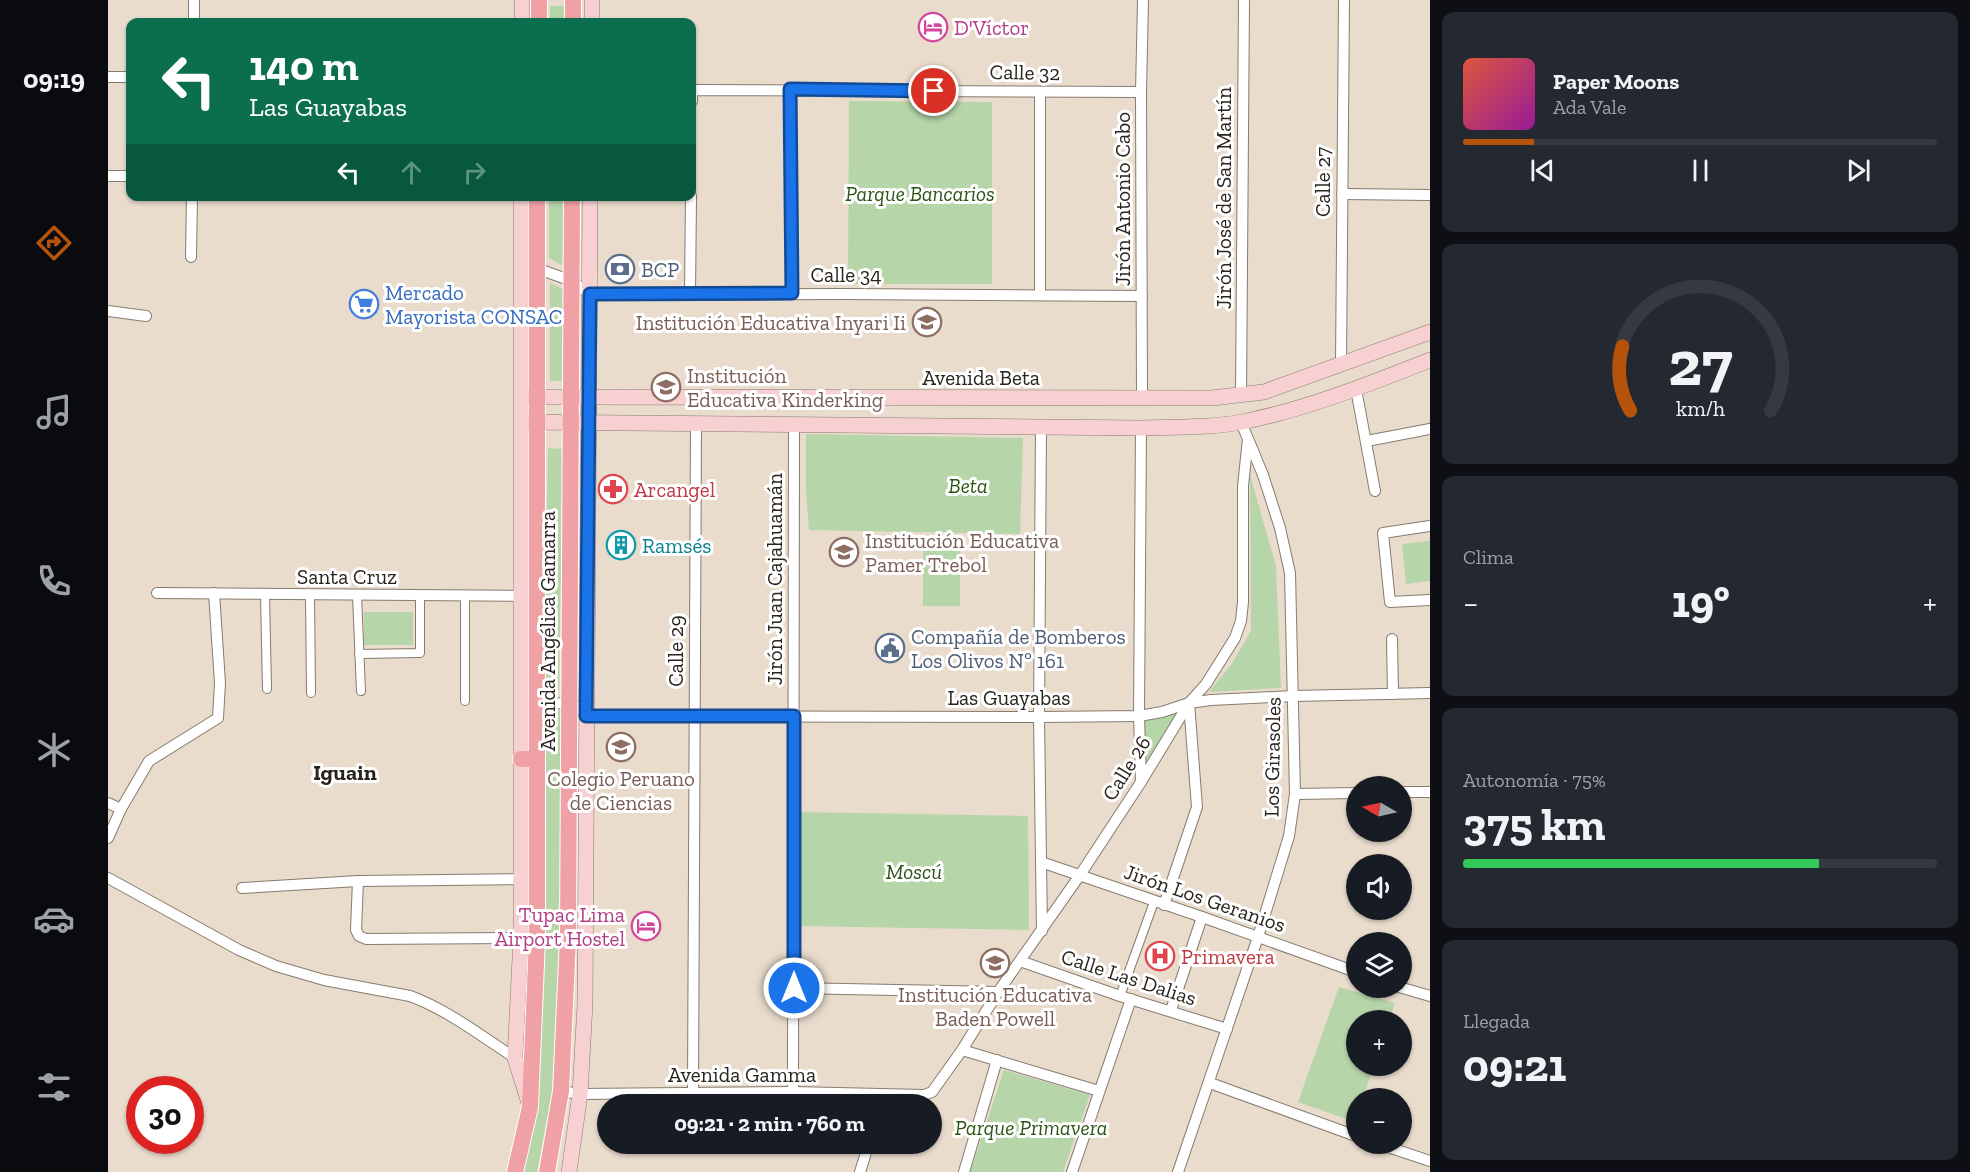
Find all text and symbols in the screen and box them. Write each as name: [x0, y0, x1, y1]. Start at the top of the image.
hotel icon: D'Víctor: [917, 11, 949, 43]
place label: D'Víctor: [954, 15, 1029, 40]
text: 140 m: [249, 40, 359, 91]
icon: left: [150, 42, 228, 120]
street label: Calle 32: [989, 59, 1061, 85]
text: 09:19: [23, 63, 85, 95]
pin: [908, 65, 959, 116]
text: Paper Moons: [1553, 68, 1679, 95]
icon: arrive: [917, 74, 950, 107]
street label: Jirón José de San Martín: [1211, 87, 1236, 309]
text: Las Guayabas: [249, 91, 407, 123]
text: Ada Vale: [1553, 95, 1626, 119]
street label: Jirón Antonio Cabo: [1110, 112, 1135, 286]
street label: Calle 27: [1310, 147, 1335, 217]
icon: previous: [1526, 154, 1559, 187]
icon: pause: [1684, 154, 1717, 187]
icon: next: [1842, 154, 1875, 187]
icon: left: [332, 156, 365, 189]
icon: ahead: [395, 156, 428, 189]
icon: right: [458, 156, 491, 189]
park label: Parque Bancarios: [845, 181, 995, 206]
icon: directions: [33, 222, 75, 264]
bank icon: BCP: [604, 253, 636, 285]
place label: BCP: [641, 257, 679, 282]
street label: Calle 34: [810, 262, 882, 287]
place label: Mercado Mayorista CONSAC: [385, 280, 562, 329]
supermarket icon: Mercado Mayorista CONSAC: [348, 288, 380, 320]
school or university icon: Institución Educativa Inyari Ii: [911, 306, 943, 338]
place label: Institución Educativa Inyari Ii: [636, 310, 906, 335]
text: 27: [1668, 326, 1732, 401]
place label: Institución Educativa Kinderking: [687, 363, 884, 412]
street label: Avenida Beta: [922, 365, 1040, 390]
school or university icon: Institución Educativa Kinderking: [650, 371, 682, 403]
icon: music: [33, 391, 75, 433]
text: km/h: [1676, 396, 1724, 421]
pharmacy icon: Arcangel: [597, 473, 629, 505]
street label: Jirón Juan Cajahuamán: [762, 473, 788, 685]
park label: Beta: [948, 473, 988, 498]
place label: Arcangel: [634, 477, 716, 502]
street label: Avenida Angélica Gamarra: [535, 511, 560, 751]
place label: Institución Educativa Pamer Trebol: [865, 528, 1059, 577]
building icon: Ramsés: [605, 529, 637, 561]
place label: Ramsés: [642, 533, 712, 558]
school or university icon: Institución Educativa Pamer Trebol: [828, 536, 860, 568]
text: Clima: [1463, 545, 1514, 569]
icon: phone: [33, 560, 75, 602]
street label: Santa Cruz: [297, 564, 397, 589]
text: 19°: [1672, 575, 1730, 629]
text: −: [1463, 583, 1478, 622]
text: +: [1923, 583, 1937, 622]
street label: Calle 29: [663, 615, 688, 687]
place label: Compañía de Bomberos Los Olivos Nº 161: [911, 624, 1126, 673]
public building icon: Compañía de Bomberos Los Olivos Nº 161: [874, 632, 906, 664]
street label: Las Guayabas: [948, 685, 1070, 710]
street label: Los Girasoles: [1258, 697, 1286, 817]
icon: climate: [33, 729, 75, 771]
school or university icon: Colegio Peruano de Ciencias: [605, 731, 637, 763]
street label: Calle 26: [1096, 731, 1156, 805]
district label: Iguain: [313, 759, 377, 786]
place label: Colegio Peruano de Ciencias: [547, 766, 695, 815]
text: Autonomía · 75%: [1463, 768, 1606, 792]
north arrow: [1346, 776, 1412, 842]
map controls: [1346, 776, 1412, 1154]
text: 375 km: [1463, 798, 1605, 852]
button: sound: [1346, 854, 1412, 920]
park label: Moscú: [886, 859, 942, 884]
street label: Jirón Los Geranios: [1121, 859, 1289, 937]
icon: car: [33, 898, 75, 940]
place label: Tupac Lima Airport Hostel: [494, 902, 625, 951]
hotel icon: Tupac Lima Airport Hostel: [630, 910, 662, 942]
button: layers: [1346, 932, 1412, 998]
hospital icon: Primavera: [1144, 940, 1176, 972]
street label: Calle Las Dalias: [1058, 943, 1200, 1011]
place label: Primavera: [1181, 944, 1275, 969]
school or university icon: Institución Educativa Baden Powell: [979, 947, 1011, 979]
position arrow: [762, 956, 826, 1020]
place label: Institución Educativa Baden Powell: [898, 982, 1092, 1031]
text: Llegada: [1463, 1009, 1530, 1033]
button: +: [1346, 1010, 1412, 1076]
text: 09:21: [1463, 1039, 1567, 1093]
street label: Avenida Gamma: [668, 1062, 816, 1087]
icon: filters: [33, 1066, 75, 1108]
speed limit sign: 30: [126, 1076, 204, 1154]
button: −: [1346, 1088, 1412, 1154]
text: 09:21 · 2 min · 760 m: [674, 1110, 865, 1137]
park label: Parque Primavera: [955, 1115, 1107, 1140]

